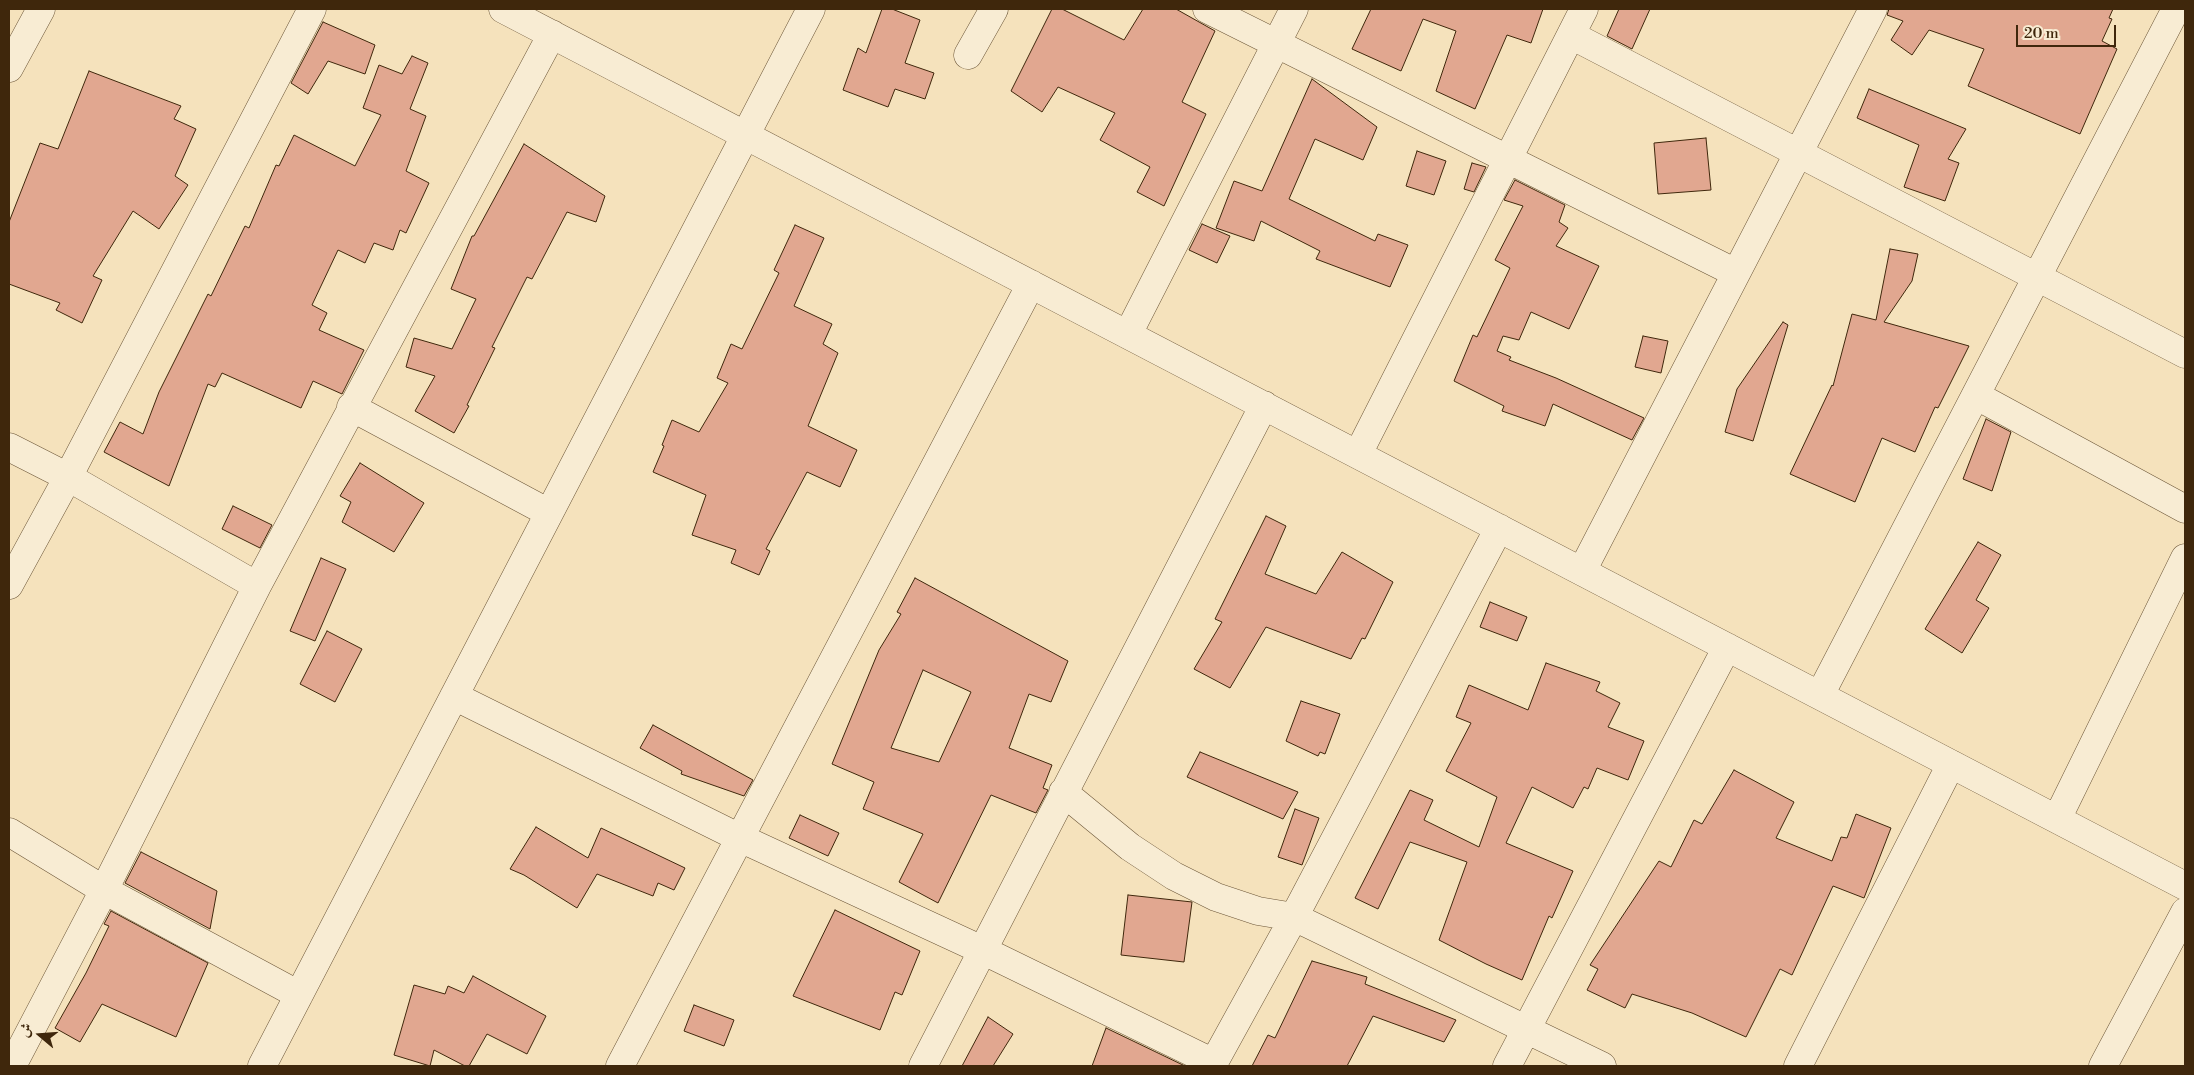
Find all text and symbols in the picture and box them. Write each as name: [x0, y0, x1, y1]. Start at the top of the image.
scale bar: [2019, 15, 2119, 47]
text: 20 m: [2024, 24, 2059, 43]
north arrow: [15, 1010, 65, 1060]
text: ش: [15, 1021, 36, 1040]

